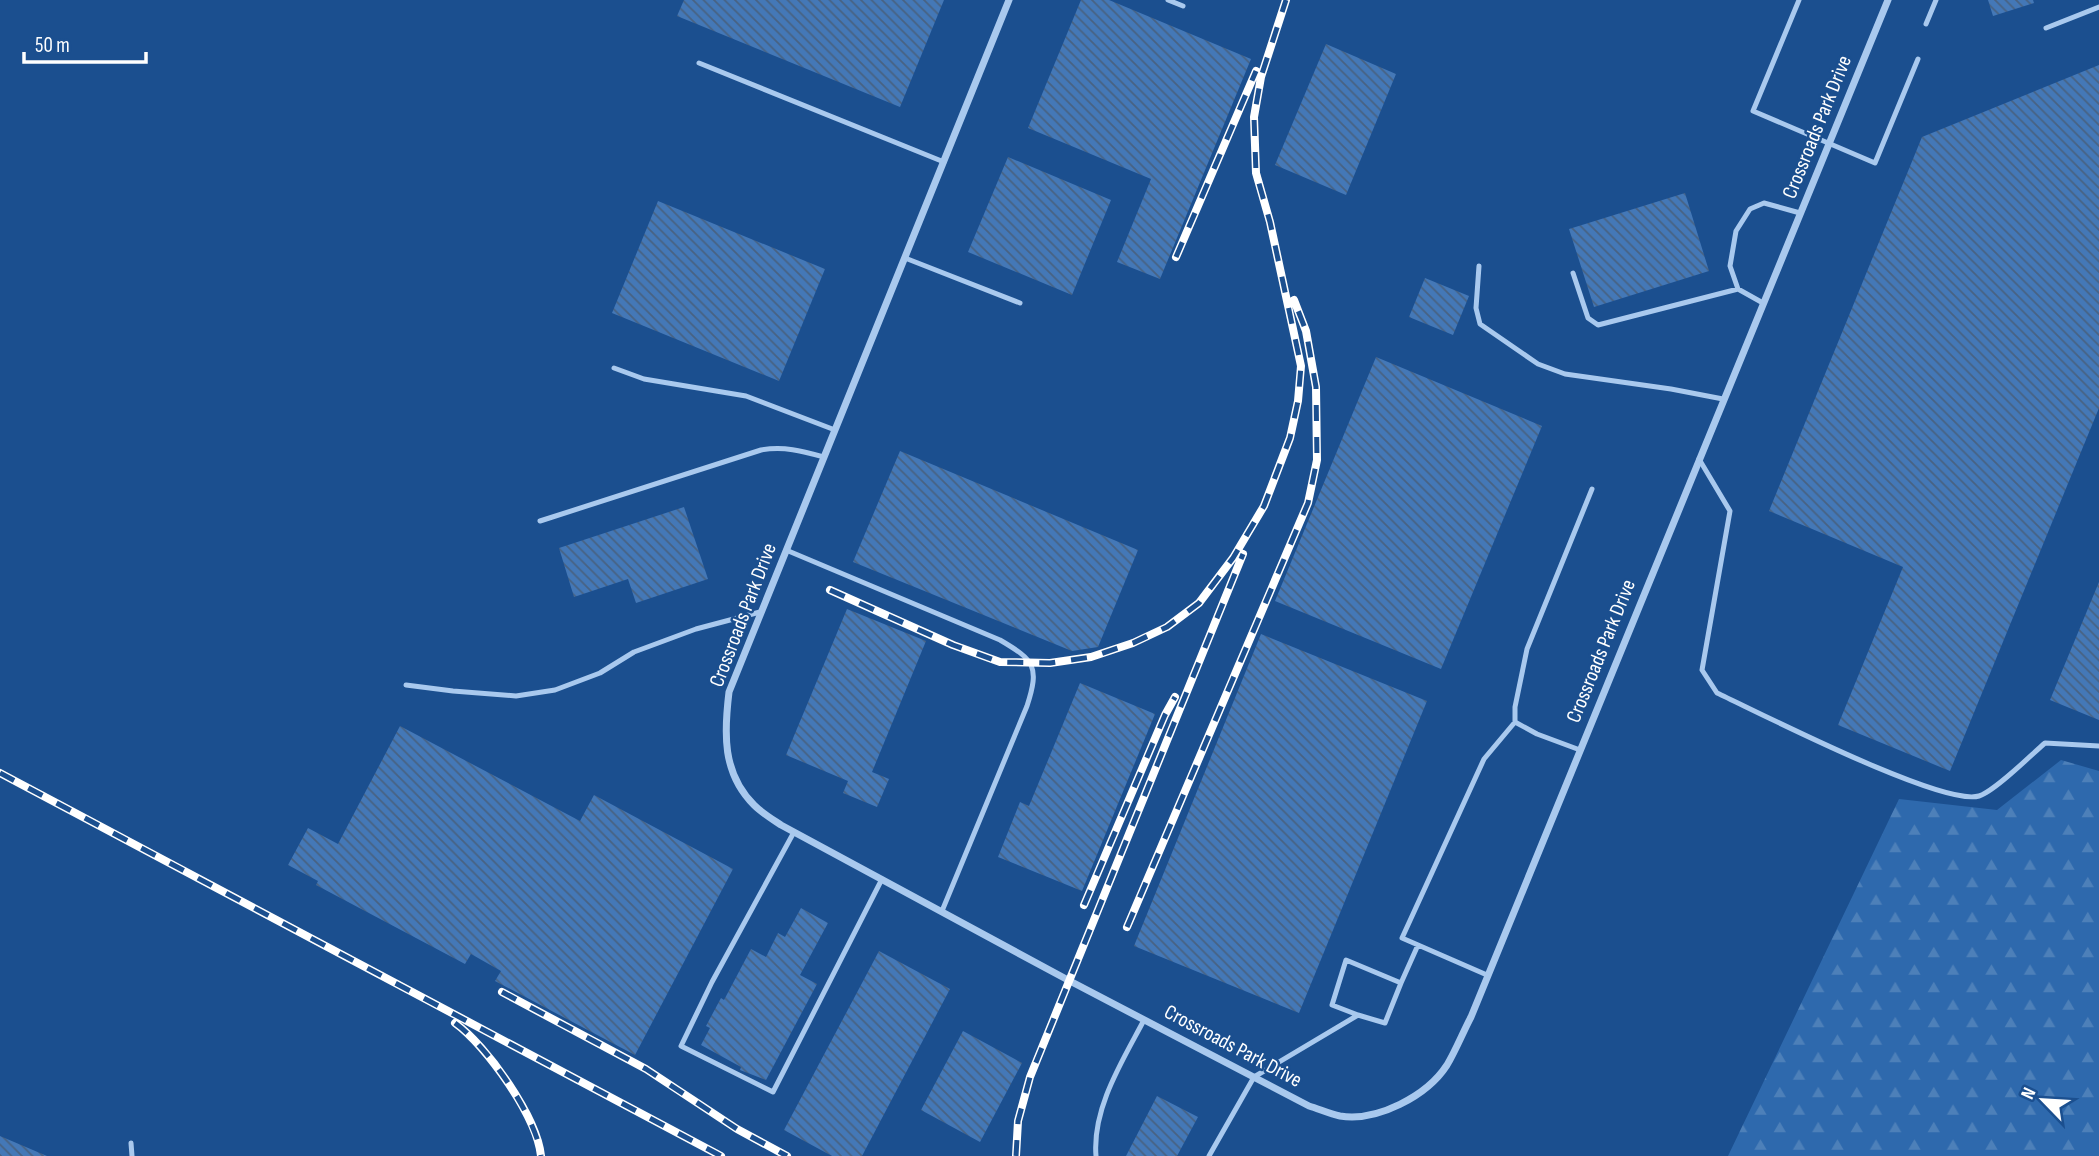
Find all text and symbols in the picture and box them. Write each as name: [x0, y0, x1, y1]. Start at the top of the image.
scale bar: [24, 21, 147, 65]
text: 50 m: [35, 33, 70, 58]
street label: Crossroads Park Drive: [1777, 52, 1857, 202]
street label: Crossroads Park Drive: [704, 539, 782, 691]
street label: Crossroads Park Drive: [1561, 576, 1641, 726]
street label: Crossroads Park Drive: [1160, 999, 1306, 1093]
north arrow: [2008, 1065, 2078, 1135]
text: N: [2016, 1084, 2042, 1103]

